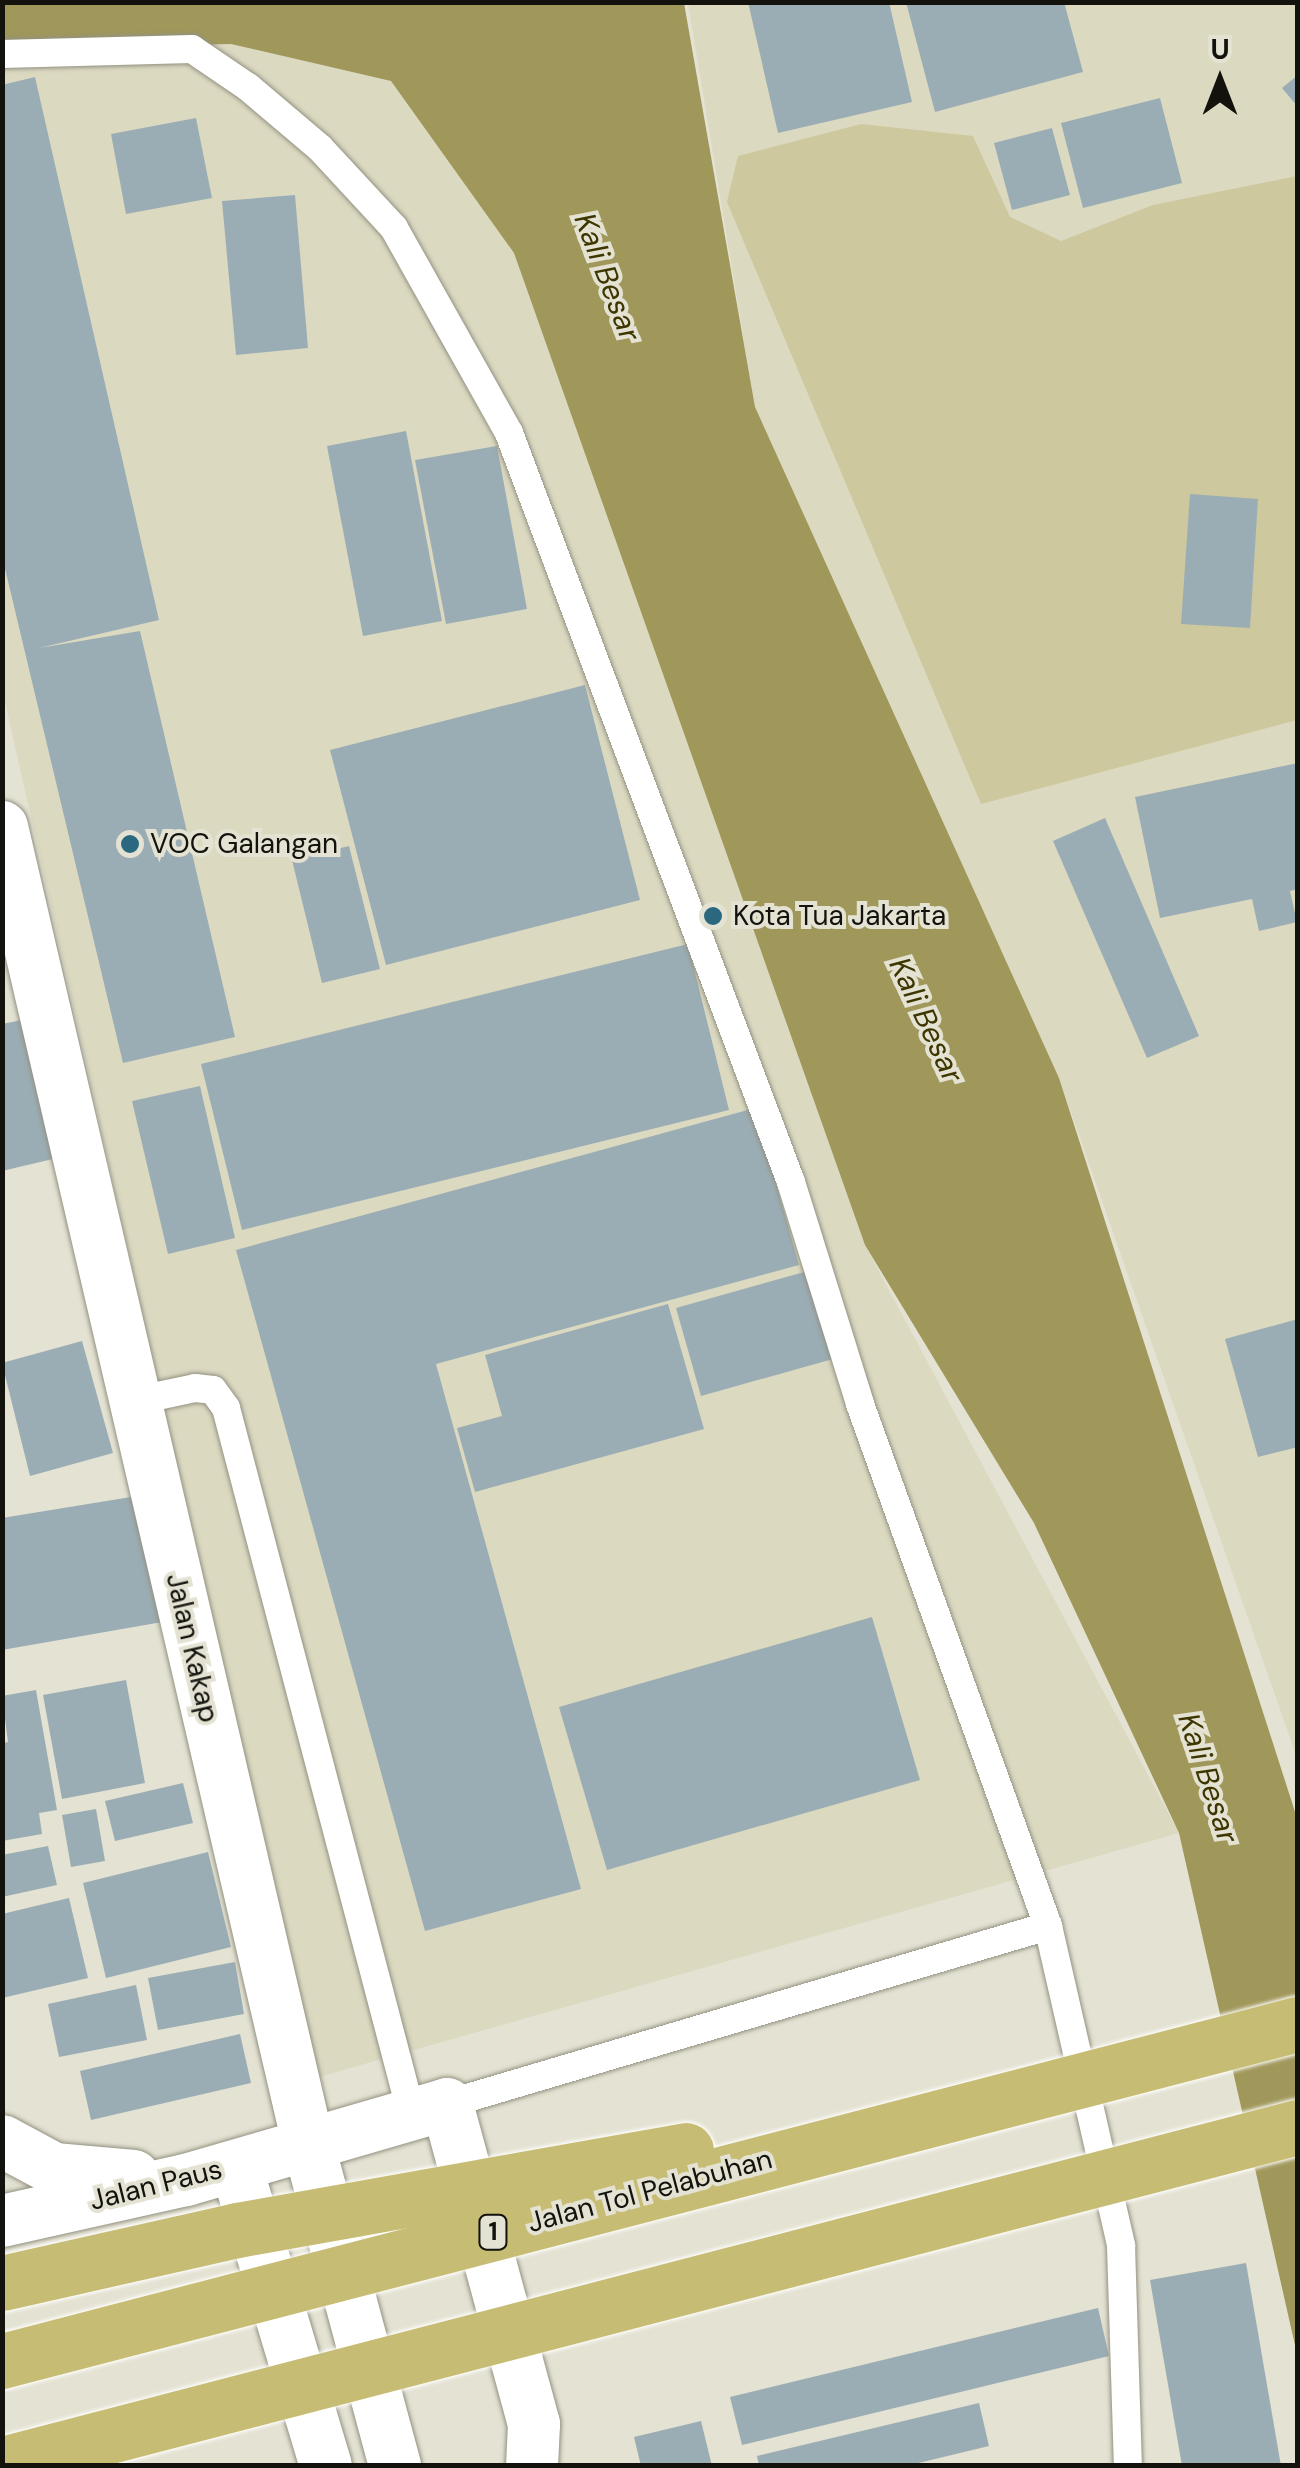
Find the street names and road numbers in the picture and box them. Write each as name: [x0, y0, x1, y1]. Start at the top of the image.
street label: Jalan Kakap: [159, 1570, 225, 1726]
street label: Jalan Tol Pelabuhan: [524, 2142, 776, 2240]
street label: Jalan Paus: [86, 2152, 226, 2218]
road number: 1: [478, 2212, 508, 2252]

